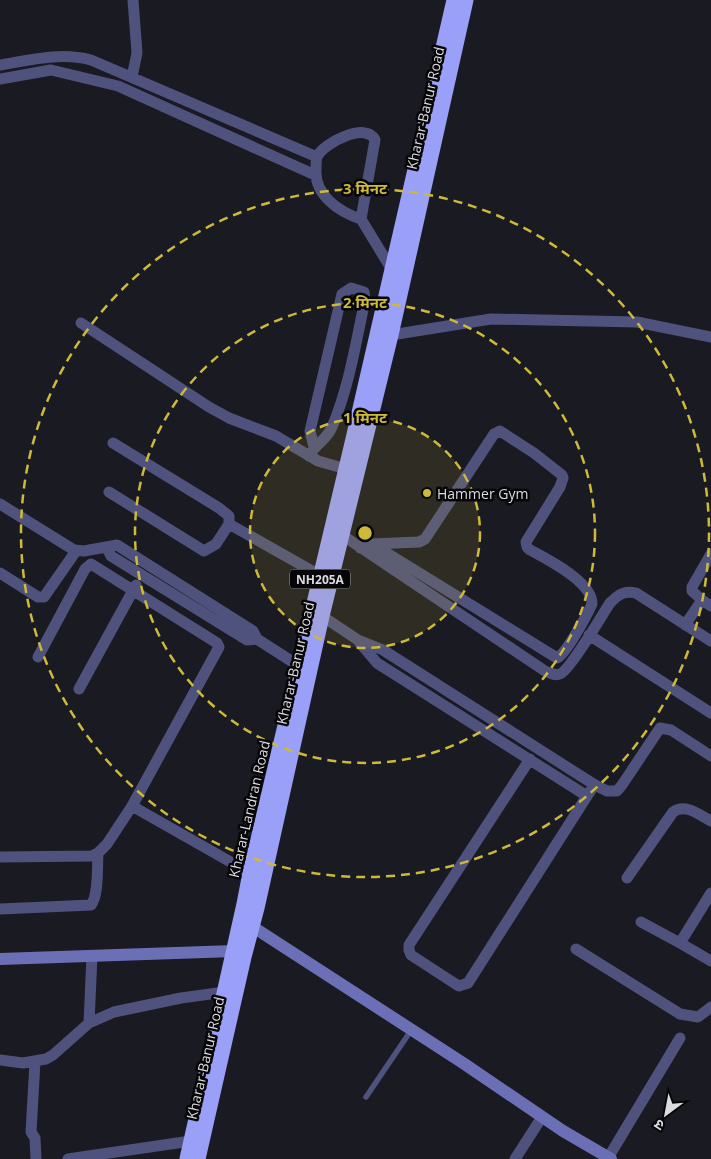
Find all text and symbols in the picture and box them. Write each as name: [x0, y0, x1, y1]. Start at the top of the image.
street label: Kharar-Banur Road: [402, 45, 448, 171]
text: 3 मिनट: [343, 178, 388, 198]
text: 2 मिनट: [343, 292, 388, 312]
text: 1 मिनट: [343, 407, 388, 427]
place label: Hammer Gym: [437, 484, 528, 503]
marker: Hammer Gym: [421, 487, 433, 499]
centre of rings: [356, 524, 374, 542]
road number: NH205A: [290, 570, 350, 588]
street label: Kharar-Banur Road: [272, 600, 318, 726]
street label: Kharar-Landran Road: [224, 739, 274, 879]
street label: Kharar-Banur Road: [182, 995, 228, 1121]
north arrow: [641, 1089, 691, 1139]
text: उ: [650, 1115, 667, 1136]

